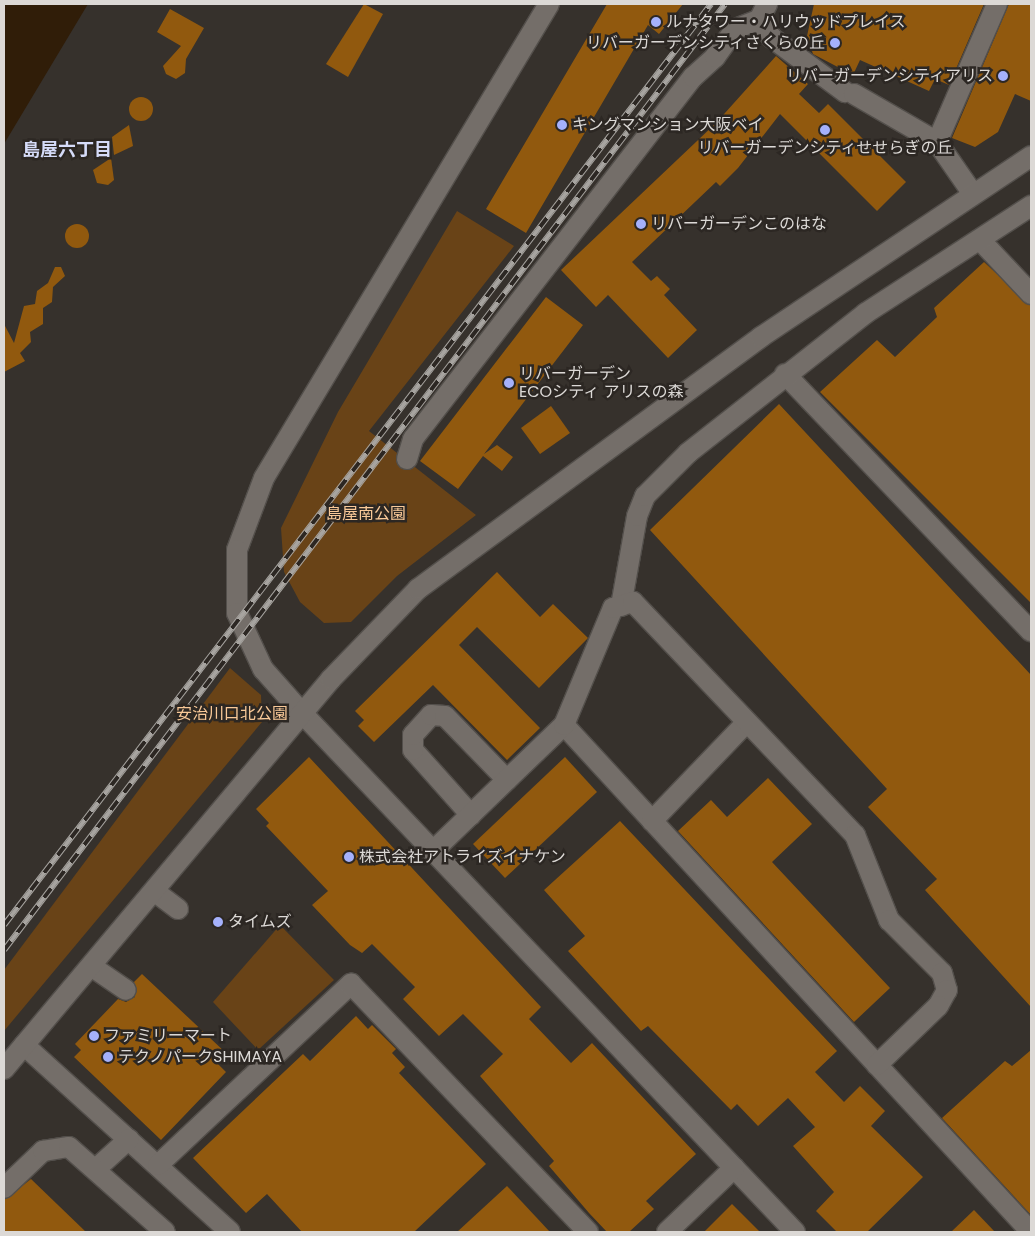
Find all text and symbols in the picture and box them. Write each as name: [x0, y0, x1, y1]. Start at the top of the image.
place label: ルナタワー・ハリウッドプレイス: [666, 12, 906, 32]
marker: ルナタワー・ハリウッドプレイス: [650, 16, 662, 28]
place label: リバーガーデンシティさくらの丘: [585, 33, 825, 53]
marker: リバーガーデンシティさくらの丘: [829, 37, 841, 49]
place label: リバーガーデンシティアリス: [785, 66, 993, 86]
marker: リバーガーデンシティアリス: [997, 70, 1009, 82]
place label: キングマンション大阪ベイ: [572, 115, 764, 135]
marker: キングマンション大阪ベイ: [556, 119, 568, 131]
marker: リバーガーデンシティせせらぎの丘: [819, 124, 831, 136]
place label: リバーガーデンシティせせらぎの丘: [697, 138, 953, 158]
district label: 島屋六丁目: [22, 139, 112, 161]
place label: リバーガーデンこのはな: [651, 214, 827, 234]
marker: リバーガーデンこのはな: [635, 218, 647, 230]
place label: リバーガーデン ECOシティ アリスの森: [519, 364, 684, 402]
marker: リバーガーデン ECOシティ アリスの森: [503, 377, 515, 389]
park label: 島屋南公園: [326, 504, 406, 524]
park label: 安治川口北公園: [176, 704, 288, 724]
place label: 株式会社アトライズイナケン: [359, 847, 567, 867]
marker: 株式会社アトライズイナケン: [343, 851, 355, 863]
place label: タイムズ: [228, 912, 292, 932]
marker: タイムズ: [212, 916, 224, 928]
place label: ファミリーマート: [104, 1026, 232, 1046]
marker: ファミリーマート: [88, 1030, 100, 1042]
place label: テクノパークSHIMAYA: [118, 1047, 283, 1067]
marker: テクノパークSHIMAYA: [102, 1051, 114, 1063]

